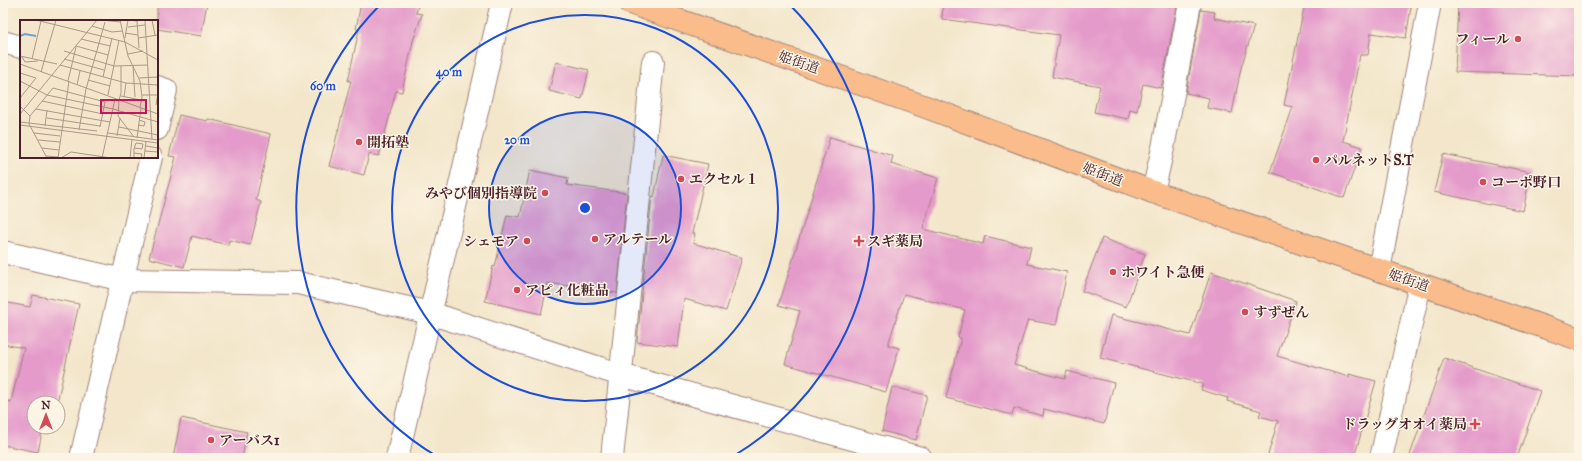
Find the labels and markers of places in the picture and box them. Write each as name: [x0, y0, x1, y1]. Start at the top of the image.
place label: フィール: [1455, 31, 1510, 48]
marker: フィール: [1513, 34, 1523, 44]
place label: 開拓塾: [367, 134, 409, 151]
marker: 開拓塾: [354, 137, 364, 147]
place label: パルネットS.T: [1324, 152, 1414, 169]
marker: パルネットS.T: [1311, 155, 1321, 165]
place label: エクセル１: [689, 171, 759, 188]
marker: エクセル１: [676, 174, 686, 184]
place label: コーポ野口: [1491, 174, 1561, 191]
marker: コーポ野口: [1478, 177, 1488, 187]
place label: みやび個別指導院: [425, 185, 537, 202]
marker: みやび個別指導院: [540, 188, 550, 198]
centre of rings: [578, 201, 592, 215]
place label: アルテール: [603, 231, 672, 248]
place label: シェモア: [463, 233, 519, 250]
place label: スギ薬局: [867, 233, 923, 250]
marker: アルテール: [590, 234, 600, 244]
marker: シェモア: [522, 236, 532, 246]
marker: スギ薬局: [854, 236, 864, 246]
place label: ホワイト急便: [1121, 264, 1205, 281]
marker: ホワイト急便: [1108, 267, 1118, 277]
place label: アピィ化粧品: [525, 282, 609, 299]
marker: アピィ化粧品: [512, 285, 522, 295]
place label: すずぜん: [1253, 304, 1309, 321]
marker: すずぜん: [1240, 307, 1250, 317]
place label: ドラッグオオイ薬局: [1342, 416, 1467, 433]
marker: ドラッグオオイ薬局: [1470, 419, 1480, 429]
place label: アーバス1: [219, 432, 280, 449]
marker: アーバス1: [206, 435, 216, 445]

